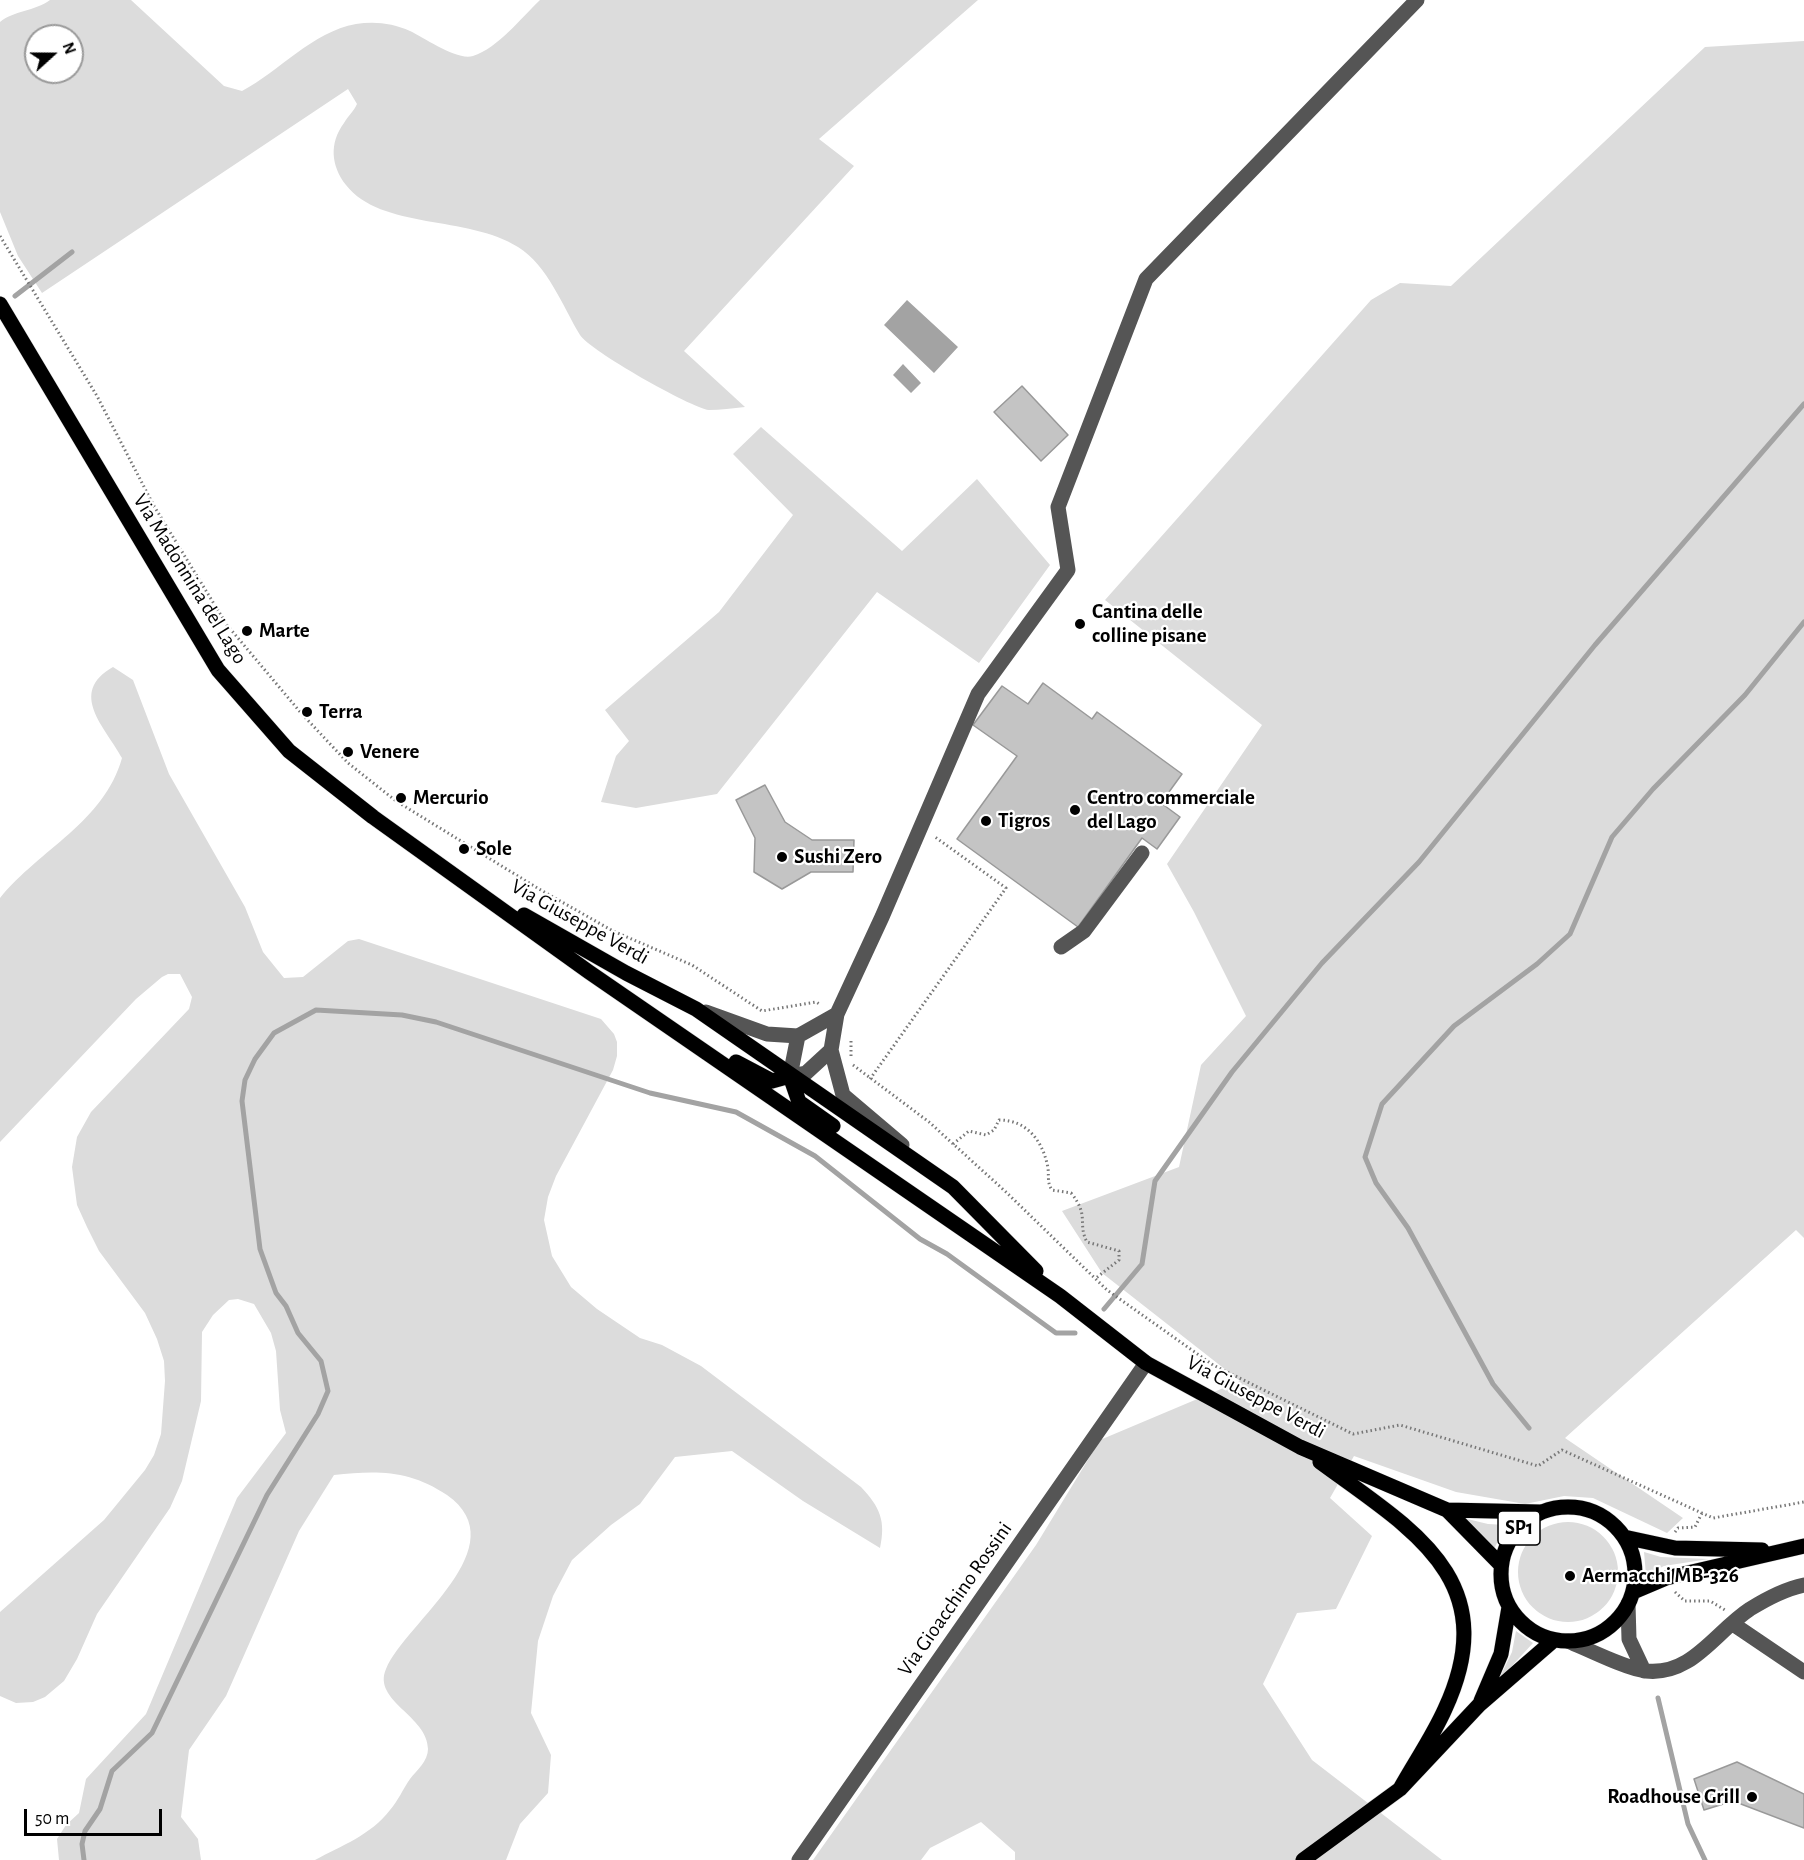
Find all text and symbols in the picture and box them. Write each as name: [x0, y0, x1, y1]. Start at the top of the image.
north arrow: [24, 24, 84, 84]
text: N: [59, 40, 78, 56]
street label: Via Madonnina del Lago: [127, 489, 253, 669]
place label: Cantina delle colline pisane: [1092, 599, 1207, 649]
marker: Cantina delle colline pisane: [1073, 617, 1087, 631]
place label: Marte: [259, 618, 310, 644]
marker: Marte: [240, 624, 254, 638]
place label: Terra: [319, 699, 363, 725]
marker: Terra: [300, 705, 314, 719]
place label: Venere: [360, 739, 419, 765]
marker: Venere: [341, 745, 355, 759]
place label: Mercurio: [413, 785, 489, 811]
place label: Centro commerciale del Lago: [1087, 785, 1255, 835]
marker: Mercurio: [394, 791, 408, 805]
marker: Centro commerciale del Lago: [1068, 803, 1082, 817]
place label: Tigros: [998, 808, 1050, 834]
marker: Tigros: [979, 814, 993, 828]
place label: Sole: [476, 836, 512, 862]
marker: Sole: [457, 842, 471, 856]
place label: Sushi Zero: [794, 844, 882, 870]
marker: Sushi Zero: [775, 850, 789, 864]
street label: Via Giuseppe Verdi: [507, 874, 653, 970]
street label: Via Giuseppe Verdi: [1182, 1350, 1330, 1444]
road number: SP1: [1498, 1511, 1540, 1545]
street label: Via Gioacchino Rossini: [892, 1517, 1018, 1681]
place label: Aermacchi MB-326: [1582, 1563, 1739, 1589]
marker: Aermacchi MB-326: [1563, 1569, 1577, 1583]
place label: Roadhouse Grill: [1607, 1784, 1740, 1810]
marker: Roadhouse Grill: [1745, 1790, 1759, 1804]
scale bar: [27, 1797, 165, 1835]
text: 50 m: [35, 1810, 69, 1828]

